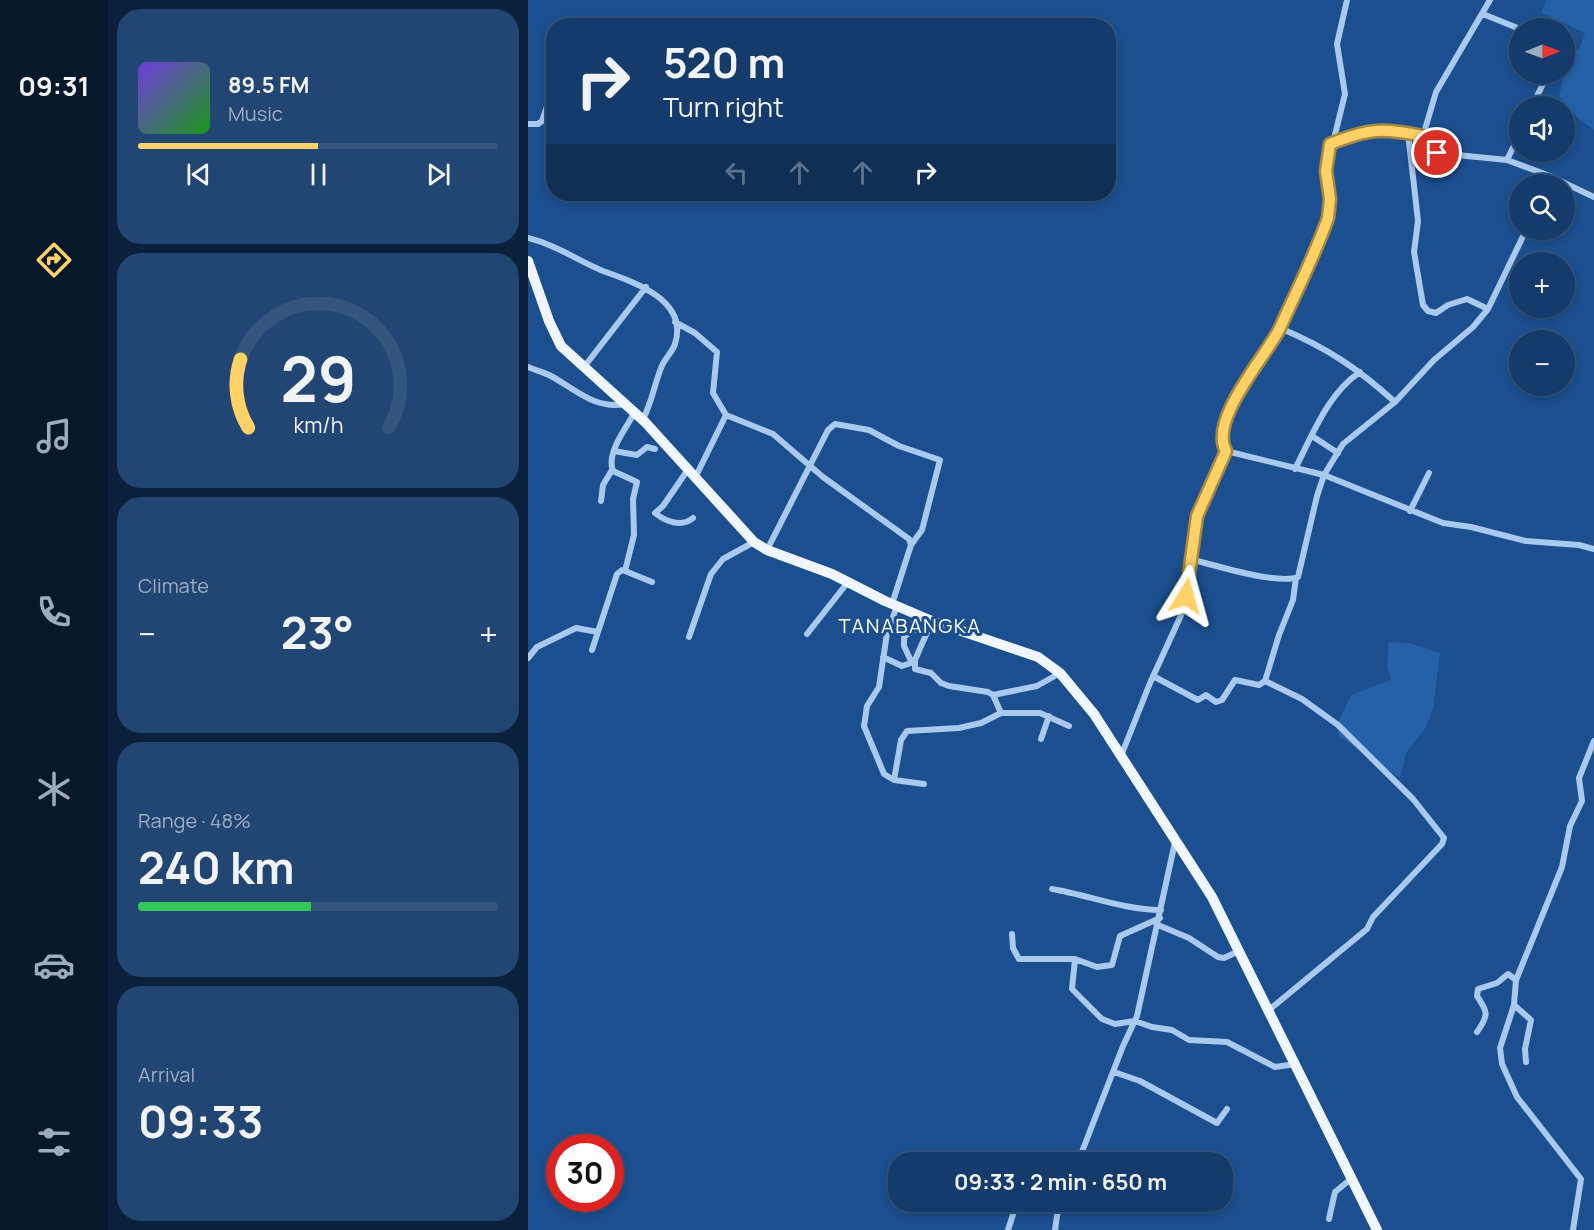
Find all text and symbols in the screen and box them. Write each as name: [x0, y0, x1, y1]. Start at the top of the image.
north arrow: [1509, 18, 1575, 84]
map controls: [1509, 18, 1575, 396]
text: 520 m: [663, 33, 785, 91]
icon: right: [564, 42, 642, 120]
text: 09:31: [18, 67, 90, 104]
text: 89.5 FM: [228, 70, 309, 100]
text: Turn right: [663, 88, 784, 125]
button: sound: [1509, 96, 1575, 162]
text: Music: [228, 100, 283, 127]
pin: [1411, 127, 1462, 178]
icon: arrive: [1420, 136, 1453, 169]
icon: left: [720, 156, 753, 189]
icon: ahead: [783, 156, 816, 189]
icon: ahead: [846, 156, 879, 189]
icon: right: [909, 156, 942, 189]
icon: previous: [182, 158, 215, 191]
icon: pause: [302, 158, 335, 191]
icon: next: [422, 158, 455, 191]
button: search: [1509, 174, 1575, 240]
icon: directions: [33, 239, 75, 281]
button: +: [1509, 252, 1575, 318]
button: −: [1509, 330, 1575, 396]
text: 29: [280, 335, 356, 421]
text: km/h: [293, 410, 343, 439]
icon: music: [33, 415, 75, 457]
position arrow: [1154, 564, 1218, 628]
text: Climate: [138, 572, 209, 599]
icon: phone: [33, 591, 75, 633]
text: 23°: [281, 601, 354, 663]
text: −: [138, 611, 156, 656]
text: +: [479, 611, 498, 656]
district label: TANABANGKA: [839, 612, 981, 639]
icon: climate: [33, 768, 75, 810]
text: Range · 48%: [138, 807, 251, 834]
text: 240 km: [138, 836, 295, 898]
icon: car: [33, 944, 75, 986]
text: Arrival: [138, 1061, 195, 1088]
text: 09:33: [138, 1090, 263, 1152]
icon: filters: [33, 1121, 75, 1163]
speed limit sign: 30: [546, 1134, 624, 1212]
text: 09:33 · 2 min · 650 m: [954, 1167, 1167, 1197]

